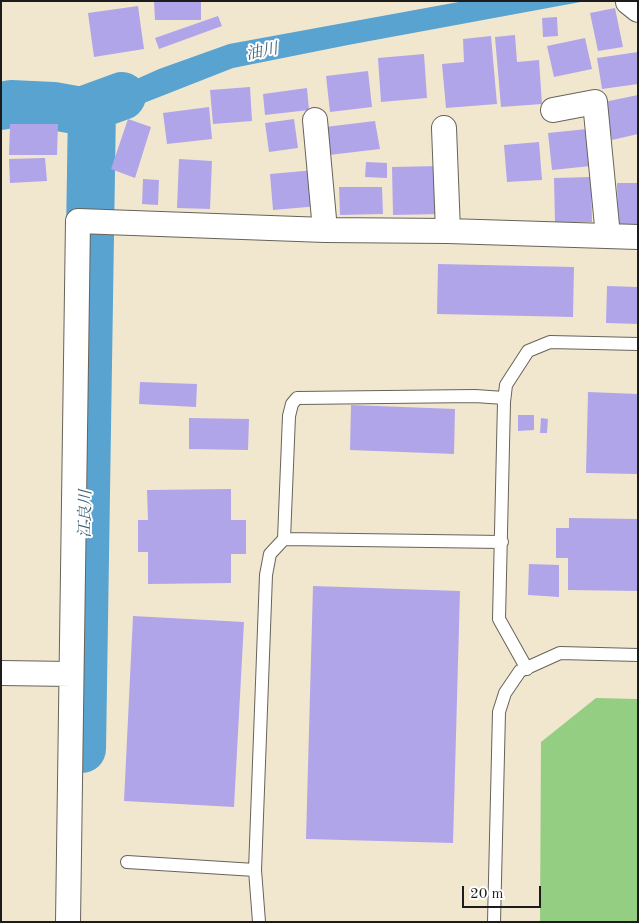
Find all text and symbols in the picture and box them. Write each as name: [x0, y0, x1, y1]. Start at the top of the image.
water label: 油川: [244, 40, 280, 64]
water label: 江良川: [76, 490, 96, 538]
scale bar: [464, 876, 543, 908]
text: 20 m: [470, 887, 504, 902]

